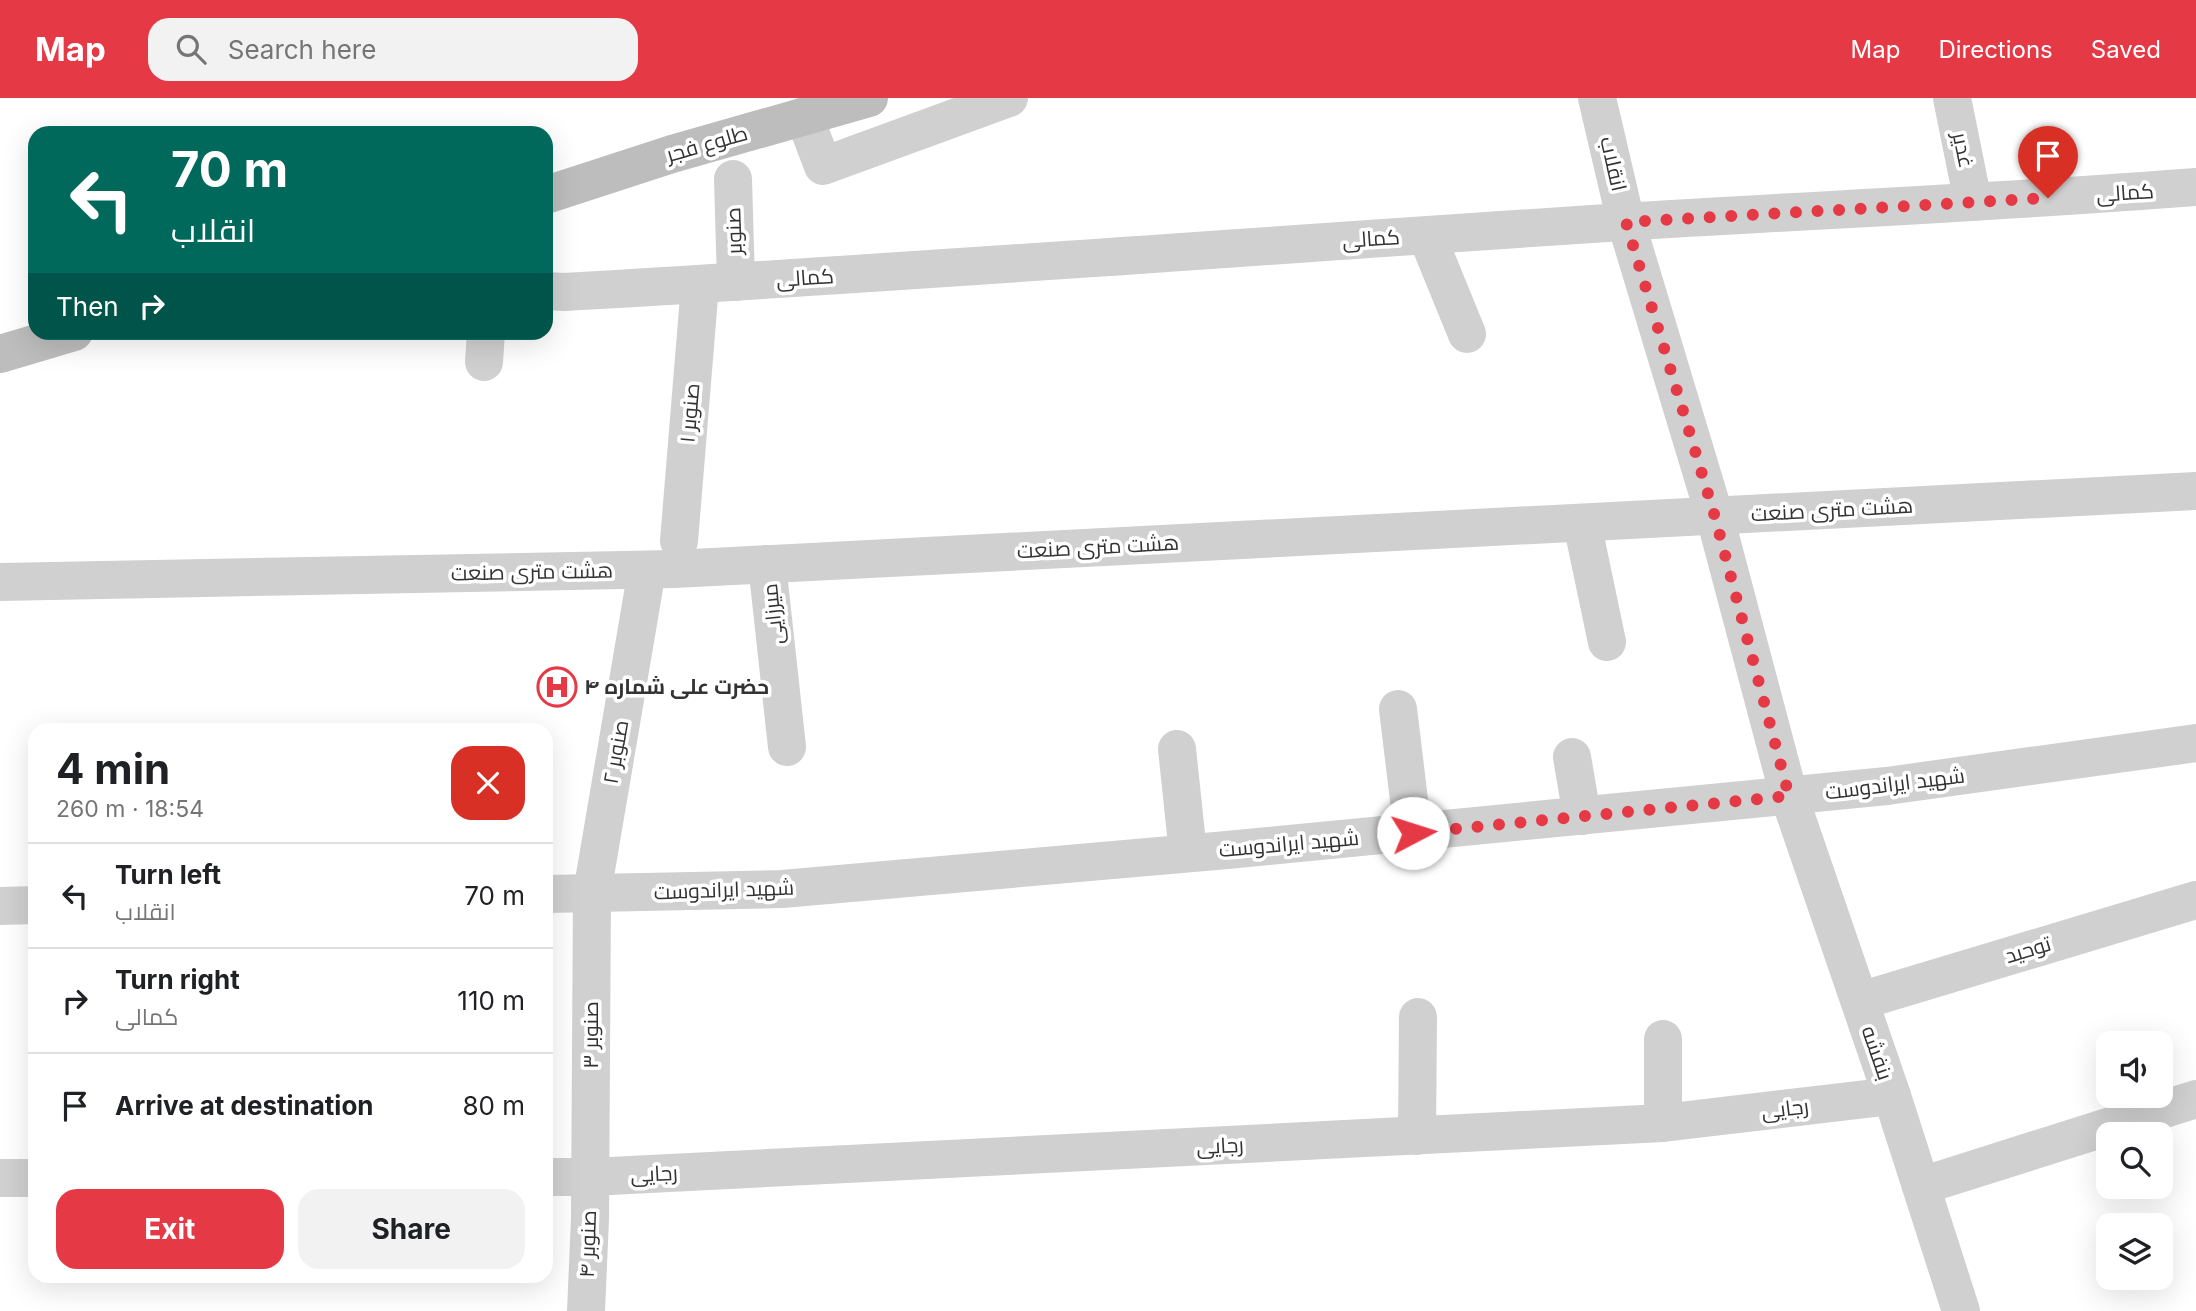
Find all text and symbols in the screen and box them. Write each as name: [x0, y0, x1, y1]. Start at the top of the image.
search box: [148, 18, 638, 81]
text: Map: [35, 29, 106, 69]
icon: search: [172, 30, 210, 68]
text: Search here: [228, 34, 376, 65]
text: Map: [1851, 35, 1900, 64]
text: Directions: [1938, 35, 2053, 64]
text: Saved: [2091, 35, 2161, 64]
street label: طلوع فجر: [662, 120, 751, 169]
pin: [2018, 126, 2078, 198]
street label: غدیر: [1947, 129, 1979, 170]
street label: انقلاب: [1595, 134, 1632, 194]
icon: arrive: [2029, 137, 2067, 175]
text: 70 m: [171, 140, 288, 199]
icon: left: [56, 154, 147, 245]
street label: کمالی: [2095, 178, 2155, 208]
street label: صنوبر: [720, 207, 747, 256]
text: انقلاب: [171, 211, 255, 250]
street label: کمالی: [1341, 224, 1401, 254]
street label: کمالی: [775, 263, 835, 293]
icon: right: [133, 287, 171, 325]
text: Then: [56, 291, 119, 322]
street label: صنوبر ۱: [674, 382, 705, 444]
street label: هشت متری صنعت: [1750, 493, 1914, 527]
street label: هشت متری صنعت: [1016, 530, 1180, 564]
street label: هشت متری صنعت: [451, 558, 613, 586]
street label: میرزایی: [757, 582, 789, 646]
hospital icon: حضرت علی شماره ۴: [536, 666, 578, 708]
place label: حضرت علی شماره ۴: [584, 674, 769, 699]
street label: صنوبر ۲: [598, 718, 633, 786]
text: 4 min: [56, 743, 170, 794]
button: close: [451, 746, 525, 820]
street label: شهید ایراندوست: [1824, 763, 1966, 805]
text: 260 m · 18:54: [56, 795, 204, 823]
position arrow: [1376, 796, 1450, 870]
street label: شهید ایراندوست: [1218, 825, 1360, 863]
text: Turn left: [115, 859, 221, 890]
street label: شهید ایراندوست: [653, 875, 795, 905]
icon: left: [56, 877, 94, 915]
text: 70 m: [464, 880, 525, 911]
text: انقلاب: [115, 898, 176, 926]
street label: توحید: [2002, 931, 2054, 968]
text: Turn right: [115, 964, 240, 995]
icon: right: [56, 982, 94, 1020]
text: 110 m: [457, 985, 525, 1016]
street label: صنوبر ۳: [578, 1001, 603, 1069]
text: کمالی: [115, 1003, 178, 1031]
street label: بنفشه: [1857, 1023, 1898, 1083]
map controls: [2096, 1031, 2173, 1290]
button: sound: [2096, 1031, 2173, 1108]
icon: arrive: [56, 1087, 94, 1125]
text: Arrive at destination: [115, 1090, 374, 1121]
text: 80 m: [462, 1090, 525, 1121]
street label: رجایی: [1760, 1093, 1810, 1125]
button: search: [2096, 1122, 2173, 1199]
street label: رجایی: [1196, 1132, 1244, 1160]
street label: رجایی: [630, 1160, 678, 1188]
button: Exit: [56, 1189, 284, 1269]
button: Share: [298, 1189, 525, 1269]
street label: صنوبر ۴: [574, 1210, 601, 1278]
button: layers: [2096, 1213, 2173, 1290]

